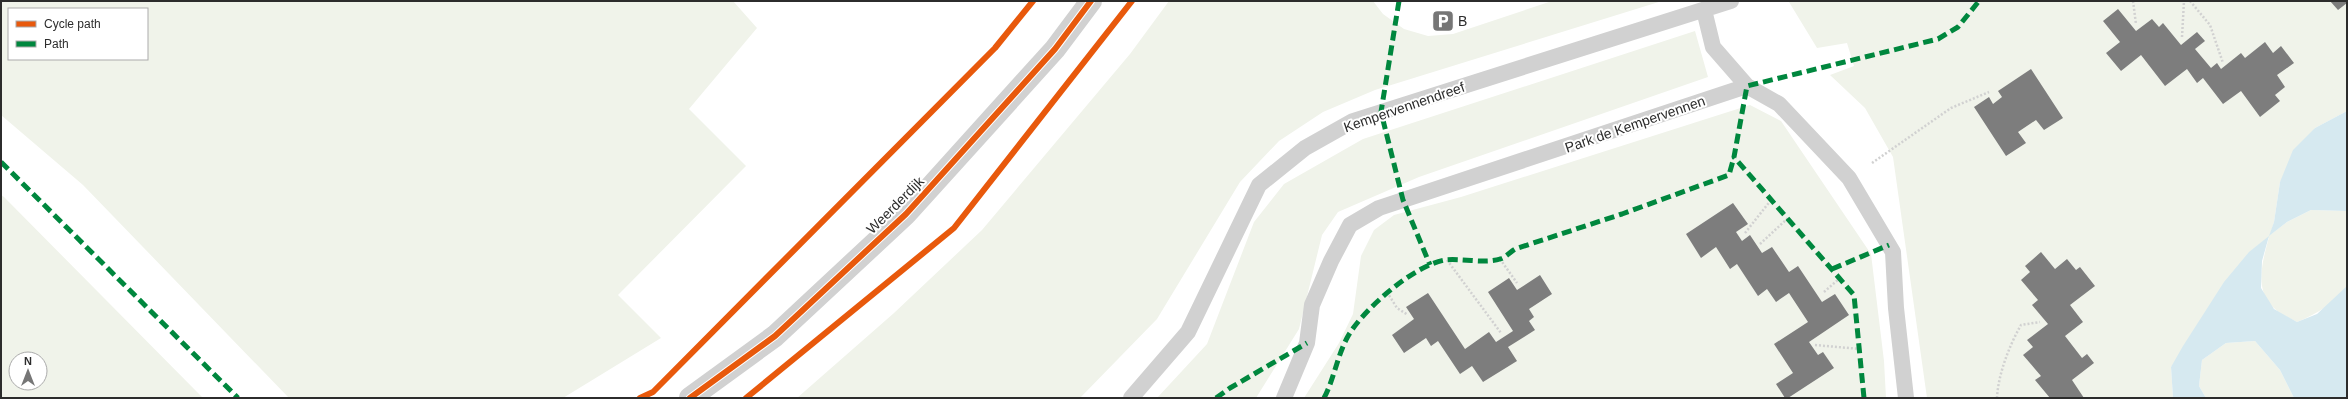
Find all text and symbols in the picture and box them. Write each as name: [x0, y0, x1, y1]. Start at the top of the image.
legend: [8, 8, 148, 60]
parking icon: B: [1430, 8, 1456, 34]
place label: B: [1458, 13, 1467, 29]
text: Cycle path: [44, 17, 101, 31]
text: Path: [44, 37, 69, 51]
street label: Kempervennendreef: [1341, 79, 1467, 135]
street label: Park de Kempervennen: [1563, 92, 1707, 156]
street label: Weerderdijk: [863, 172, 928, 237]
north arrow: [8, 351, 48, 391]
text: N: [24, 355, 32, 367]

